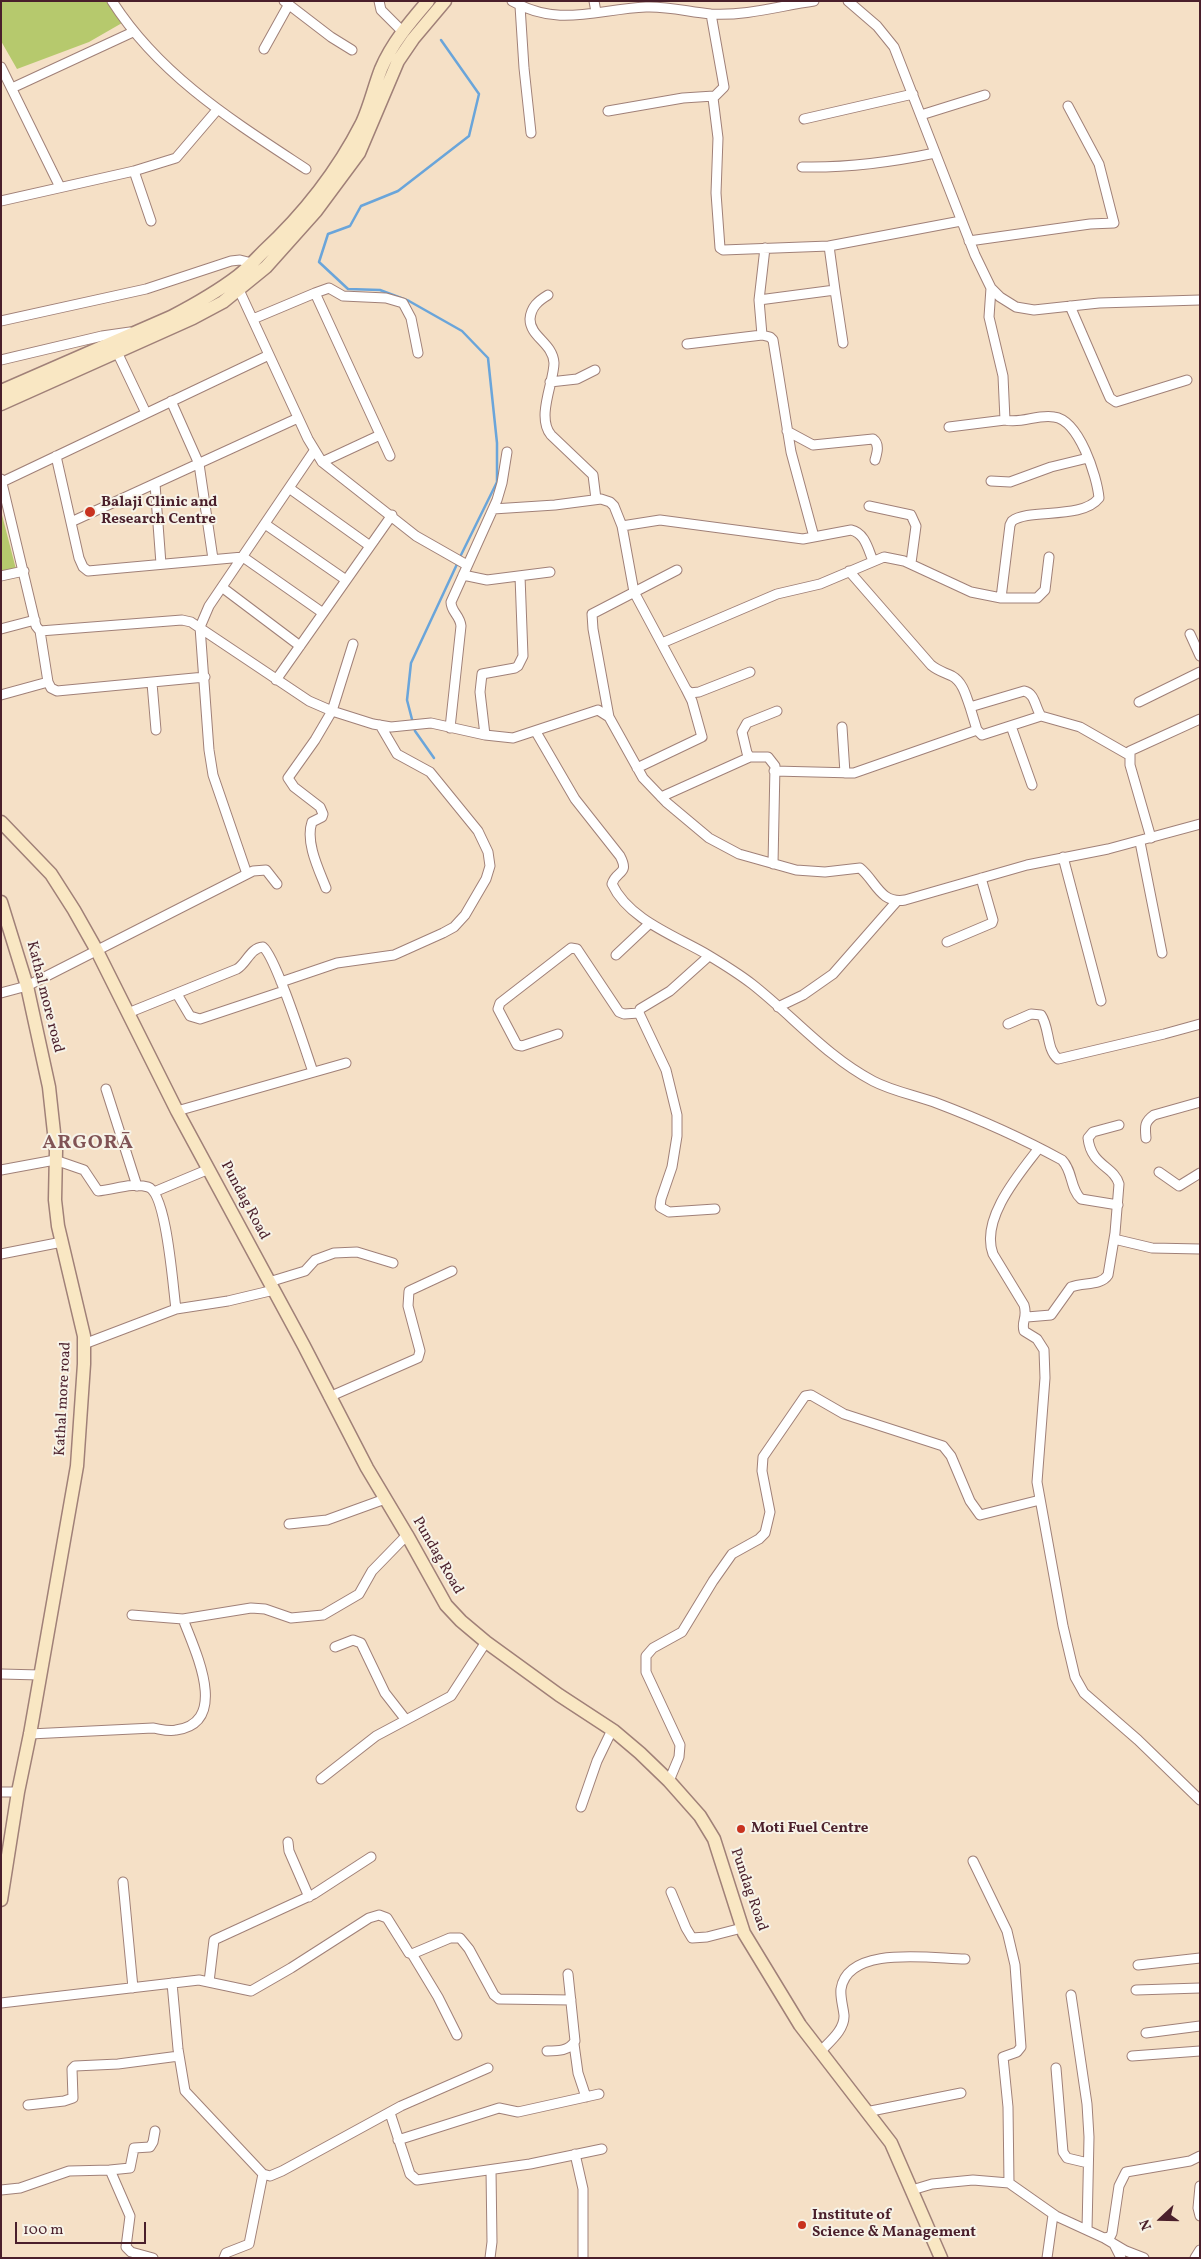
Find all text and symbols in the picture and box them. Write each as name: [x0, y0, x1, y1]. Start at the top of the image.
place label: Balaji Clinic and Research Centre: [101, 494, 217, 529]
marker: Balaji Clinic and Research Centre: [83, 505, 97, 519]
street label: Kathal more road: [21, 939, 67, 1055]
district label: ARGORĀ: [41, 1132, 135, 1156]
street label: Pundag Road: [216, 1159, 272, 1243]
street label: Kathal more road: [52, 1341, 76, 1457]
street label: Pundag Road: [408, 1514, 466, 1598]
place label: Moti Fuel Centre: [751, 1820, 868, 1838]
marker: Moti Fuel Centre: [735, 1823, 747, 1835]
street label: Pundag Road: [725, 1846, 771, 1934]
north arrow: [1136, 2194, 1186, 2244]
place label: Institute of Science & Management: [812, 2207, 976, 2242]
scale bar: [18, 2212, 149, 2244]
text: N: [1136, 2216, 1157, 2233]
marker: Institute of Science & Management: [796, 2219, 808, 2231]
text: 100 m: [23, 2220, 63, 2241]

